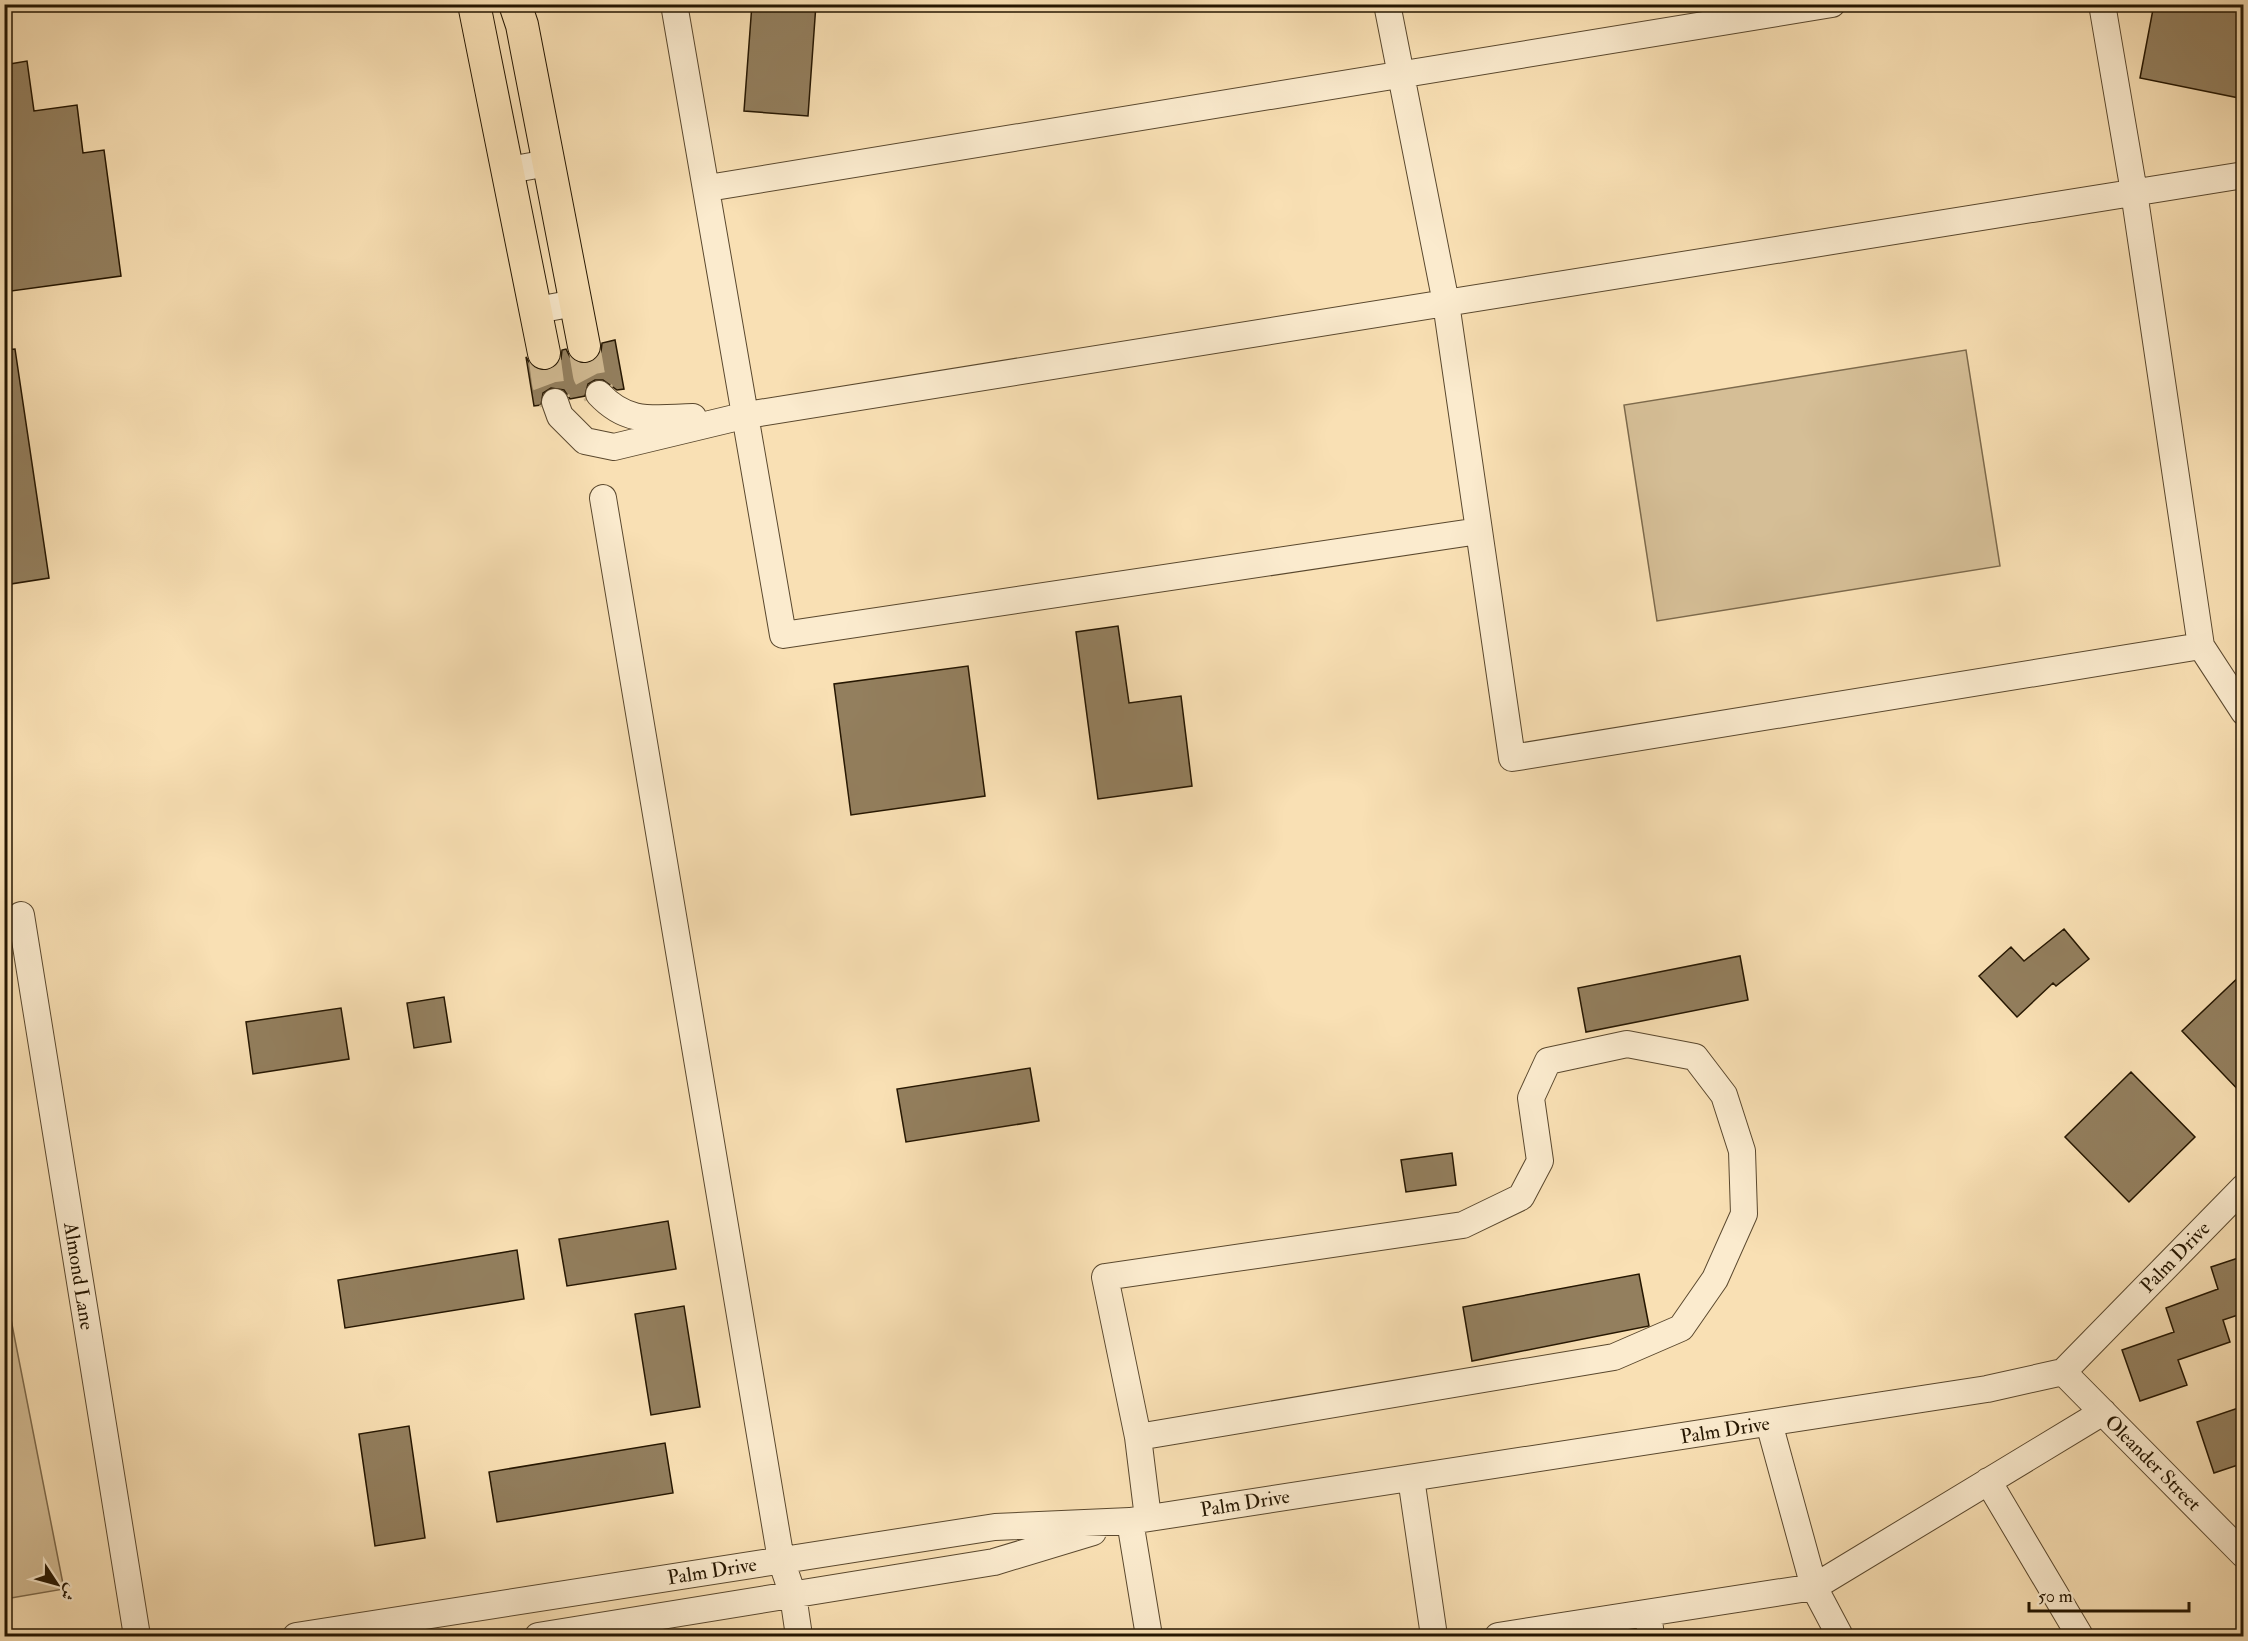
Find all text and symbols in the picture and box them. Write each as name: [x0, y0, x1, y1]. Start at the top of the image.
street label: Palm Drive: [2135, 1216, 2215, 1298]
street label: Almond Lane: [58, 1219, 100, 1332]
street label: Oleander Street: [2100, 1410, 2207, 1517]
street label: Palm Drive: [1679, 1411, 1771, 1449]
street label: Palm Drive: [1199, 1484, 1291, 1522]
street label: Palm Drive: [666, 1552, 758, 1590]
north arrow: [27, 1554, 87, 1614]
scale bar: [2029, 1575, 2190, 1613]
text: ش: [56, 1580, 81, 1605]
text: 50 m: [2038, 1585, 2073, 1608]

